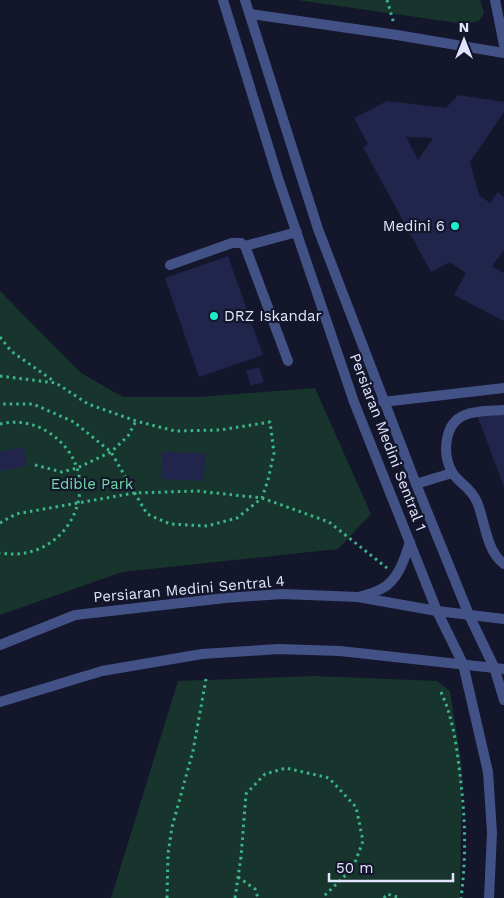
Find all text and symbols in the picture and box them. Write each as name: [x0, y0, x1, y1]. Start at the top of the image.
north arrow: [439, 15, 489, 65]
text: N: [459, 19, 469, 35]
place label: Medini 6: [383, 217, 445, 235]
marker: Medini 6: [449, 220, 461, 232]
place label: DRZ Iskandar: [224, 307, 322, 325]
marker: DRZ Iskandar: [208, 310, 220, 322]
street label: Persiaran Medini Sentral 1: [346, 351, 430, 533]
park label: Edible Park: [51, 475, 134, 493]
street label: Persiaran Medini Sentral 4: [92, 572, 286, 606]
scale bar: [329, 850, 453, 882]
text: 50 m: [336, 859, 373, 877]

